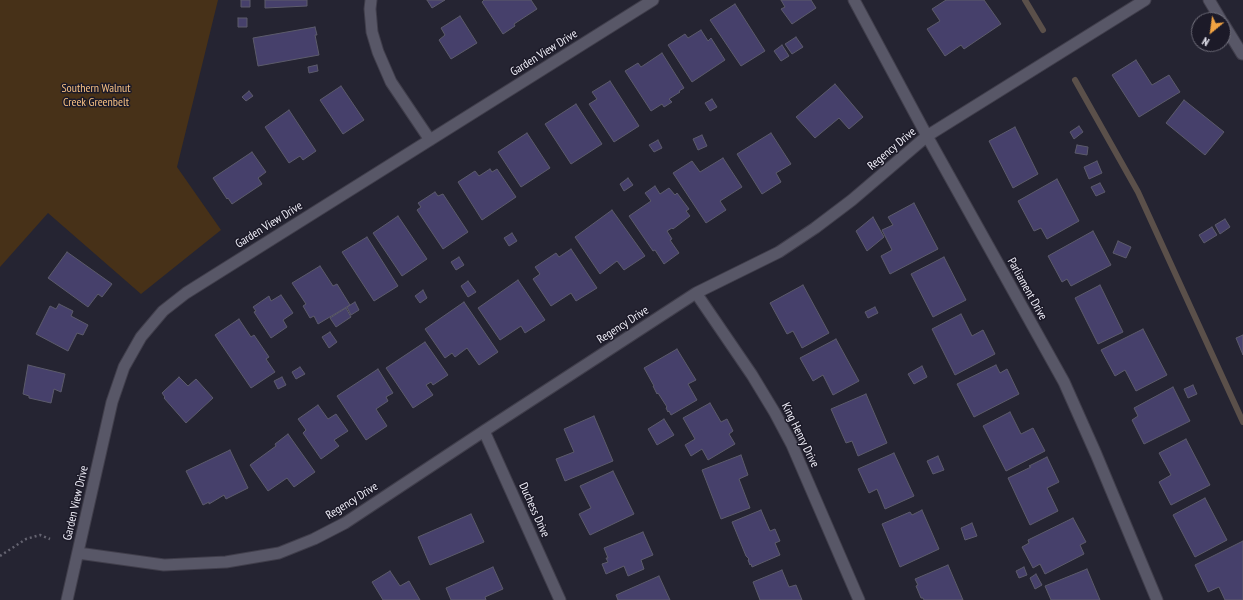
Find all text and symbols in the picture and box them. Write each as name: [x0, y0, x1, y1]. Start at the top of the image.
north arrow: [1191, 12, 1231, 52]
street label: Garden View Drive: [508, 27, 580, 79]
text: N: [1200, 34, 1212, 49]
park label: Southern Walnut Creek Greenbelt: [61, 82, 131, 110]
street label: Regency Drive: [865, 125, 919, 173]
street label: Garden View Drive: [233, 199, 305, 251]
street label: Parliament Drive: [1004, 255, 1050, 323]
street label: Regency Drive: [595, 303, 651, 347]
street label: King Henry Drive: [778, 400, 822, 470]
street label: Garden View Drive: [60, 464, 92, 542]
street label: Regency Drive: [323, 479, 381, 523]
street label: Duchess Drive: [516, 480, 552, 540]

